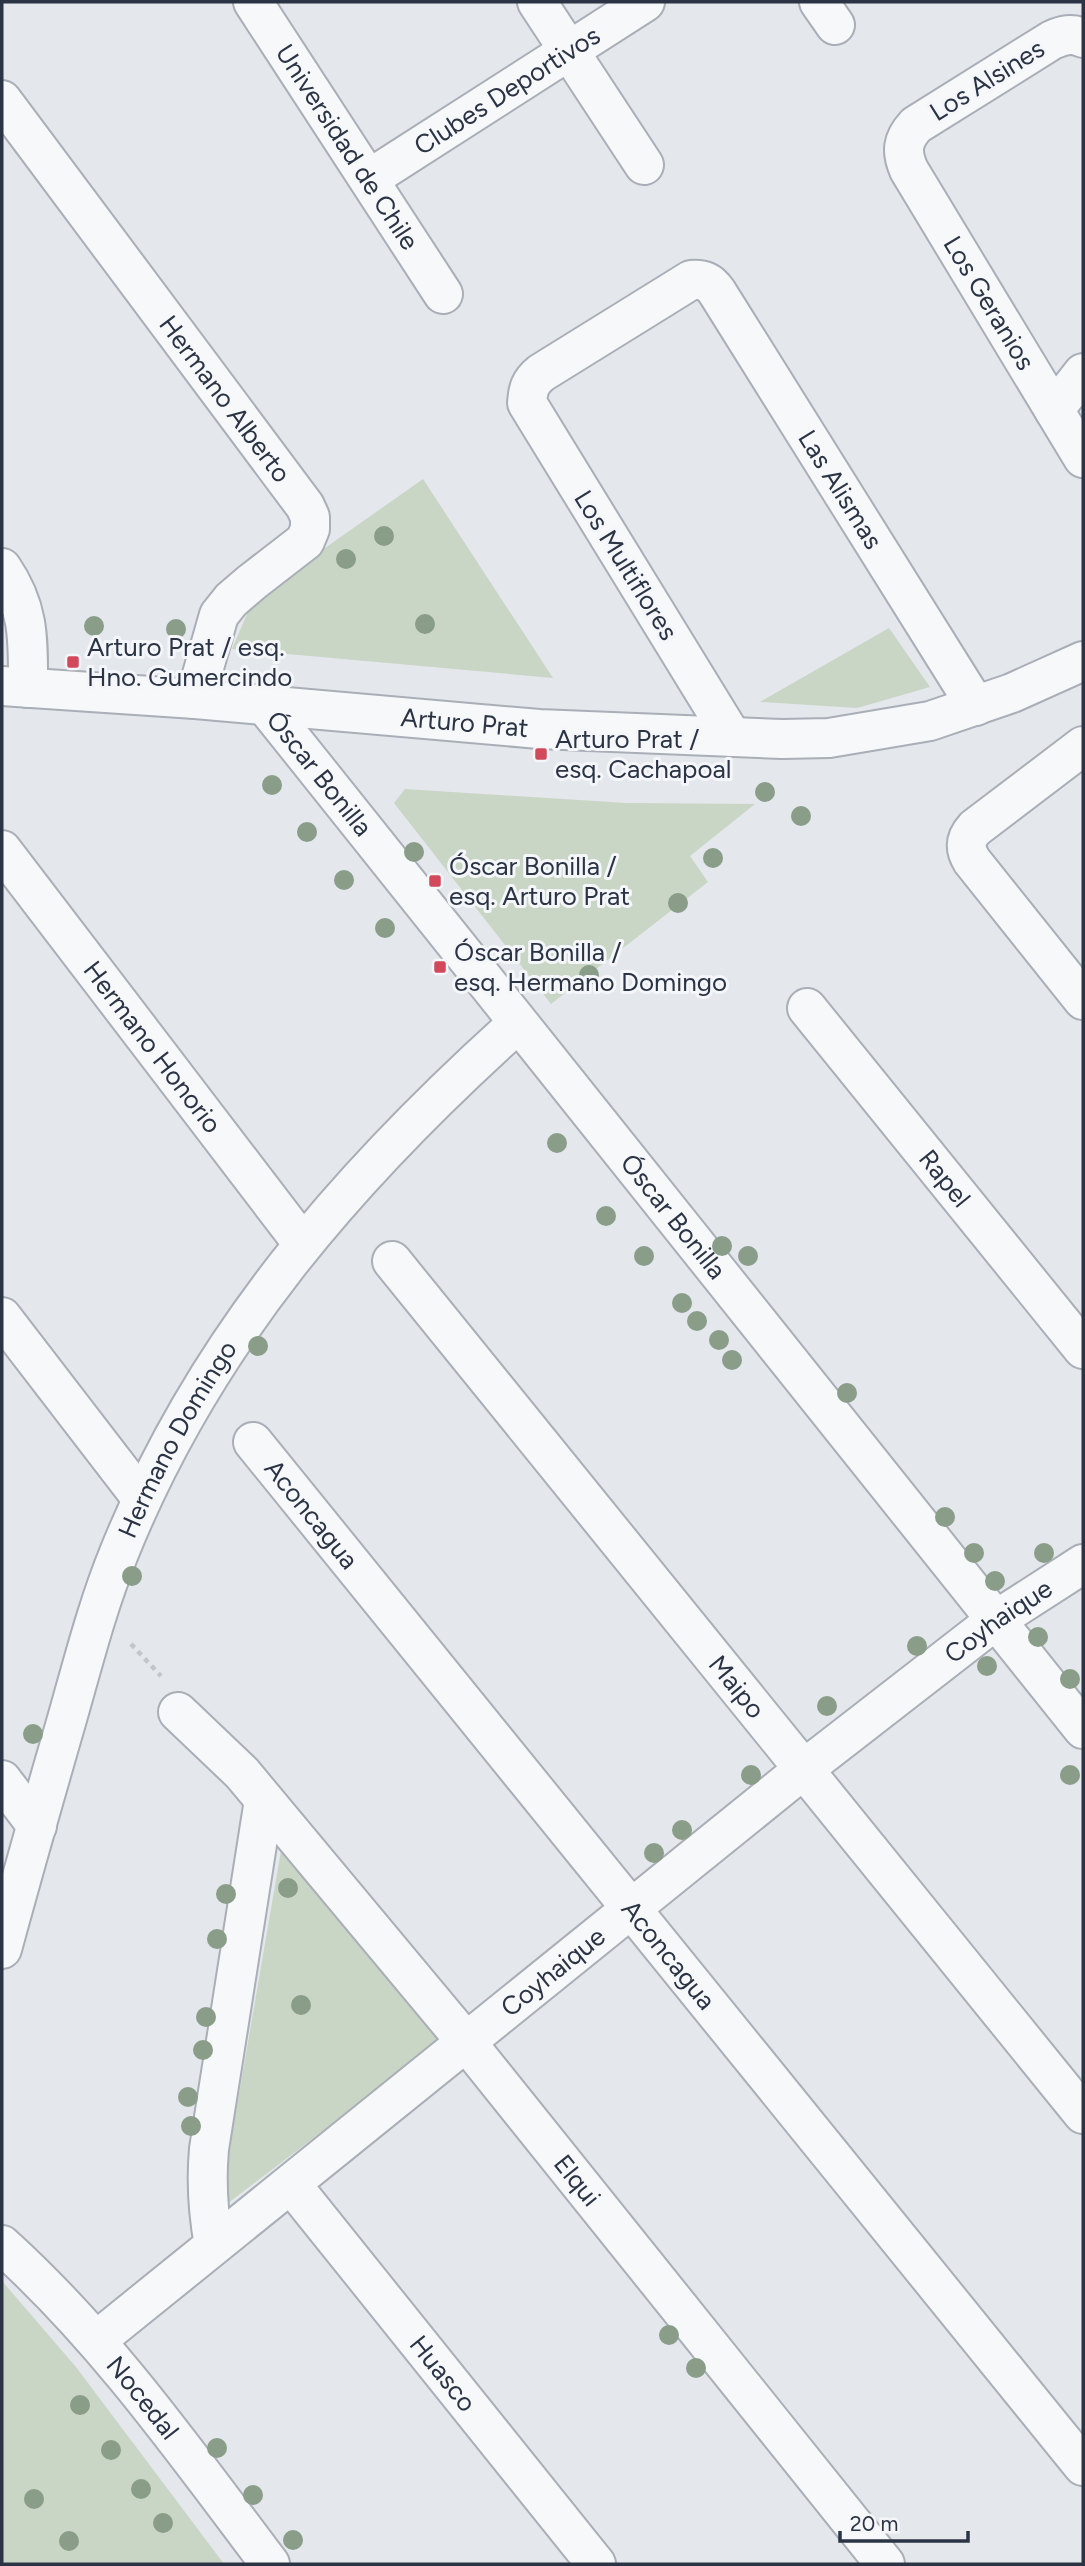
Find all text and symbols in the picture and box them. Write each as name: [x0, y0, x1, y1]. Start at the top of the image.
street label: Clubes Deportivos: [408, 19, 606, 162]
street label: Los Alsines: [924, 32, 1050, 128]
street label: Universidad de Chile: [269, 38, 426, 256]
street label: Los Geranios: [937, 230, 1042, 376]
street label: Hermano Alberto: [152, 309, 298, 489]
street label: Las Alismas: [791, 424, 890, 555]
street label: Los Multiflores: [567, 484, 685, 646]
place label: Arturo Prat / esq. Hno. Gumercindo: [87, 631, 292, 693]
marker: Arturo Prat / esq. Hno. Gumercindo: [65, 654, 81, 670]
street label: Arturo Prat: [399, 701, 530, 744]
street label: Óscar Bonilla: [260, 704, 379, 843]
place label: Arturo Prat / esq. Cachapoal: [555, 723, 731, 785]
marker: Arturo Prat / esq. Cachapoal: [533, 746, 549, 762]
place label: Óscar Bonilla / esq. Arturo Prat: [449, 850, 630, 912]
marker: Óscar Bonilla / esq. Arturo Prat: [427, 873, 443, 889]
place label: Óscar Bonilla / esq. Hermano Domingo: [454, 936, 727, 998]
street label: Hermano Honorio: [77, 955, 228, 1139]
marker: Óscar Bonilla / esq. Hermano Domingo: [432, 959, 448, 975]
street label: Rapel: [912, 1143, 978, 1214]
street label: Óscar Bonilla: [614, 1147, 733, 1286]
street label: Hermano Domingo: [111, 1334, 244, 1543]
street label: Aconcagua: [258, 1453, 365, 1575]
street label: Coyhaique: [938, 1572, 1058, 1670]
street label: Maipo: [702, 1649, 772, 1725]
street label: Aconcagua: [615, 1894, 722, 2016]
street label: Coyhaique: [494, 1920, 611, 2023]
street label: Elqui: [547, 2148, 607, 2213]
street label: Huasco: [403, 2329, 483, 2418]
street label: Nocedal: [100, 2350, 186, 2446]
scale bar: [840, 2500, 968, 2544]
text: 20 m: [850, 2511, 898, 2536]

